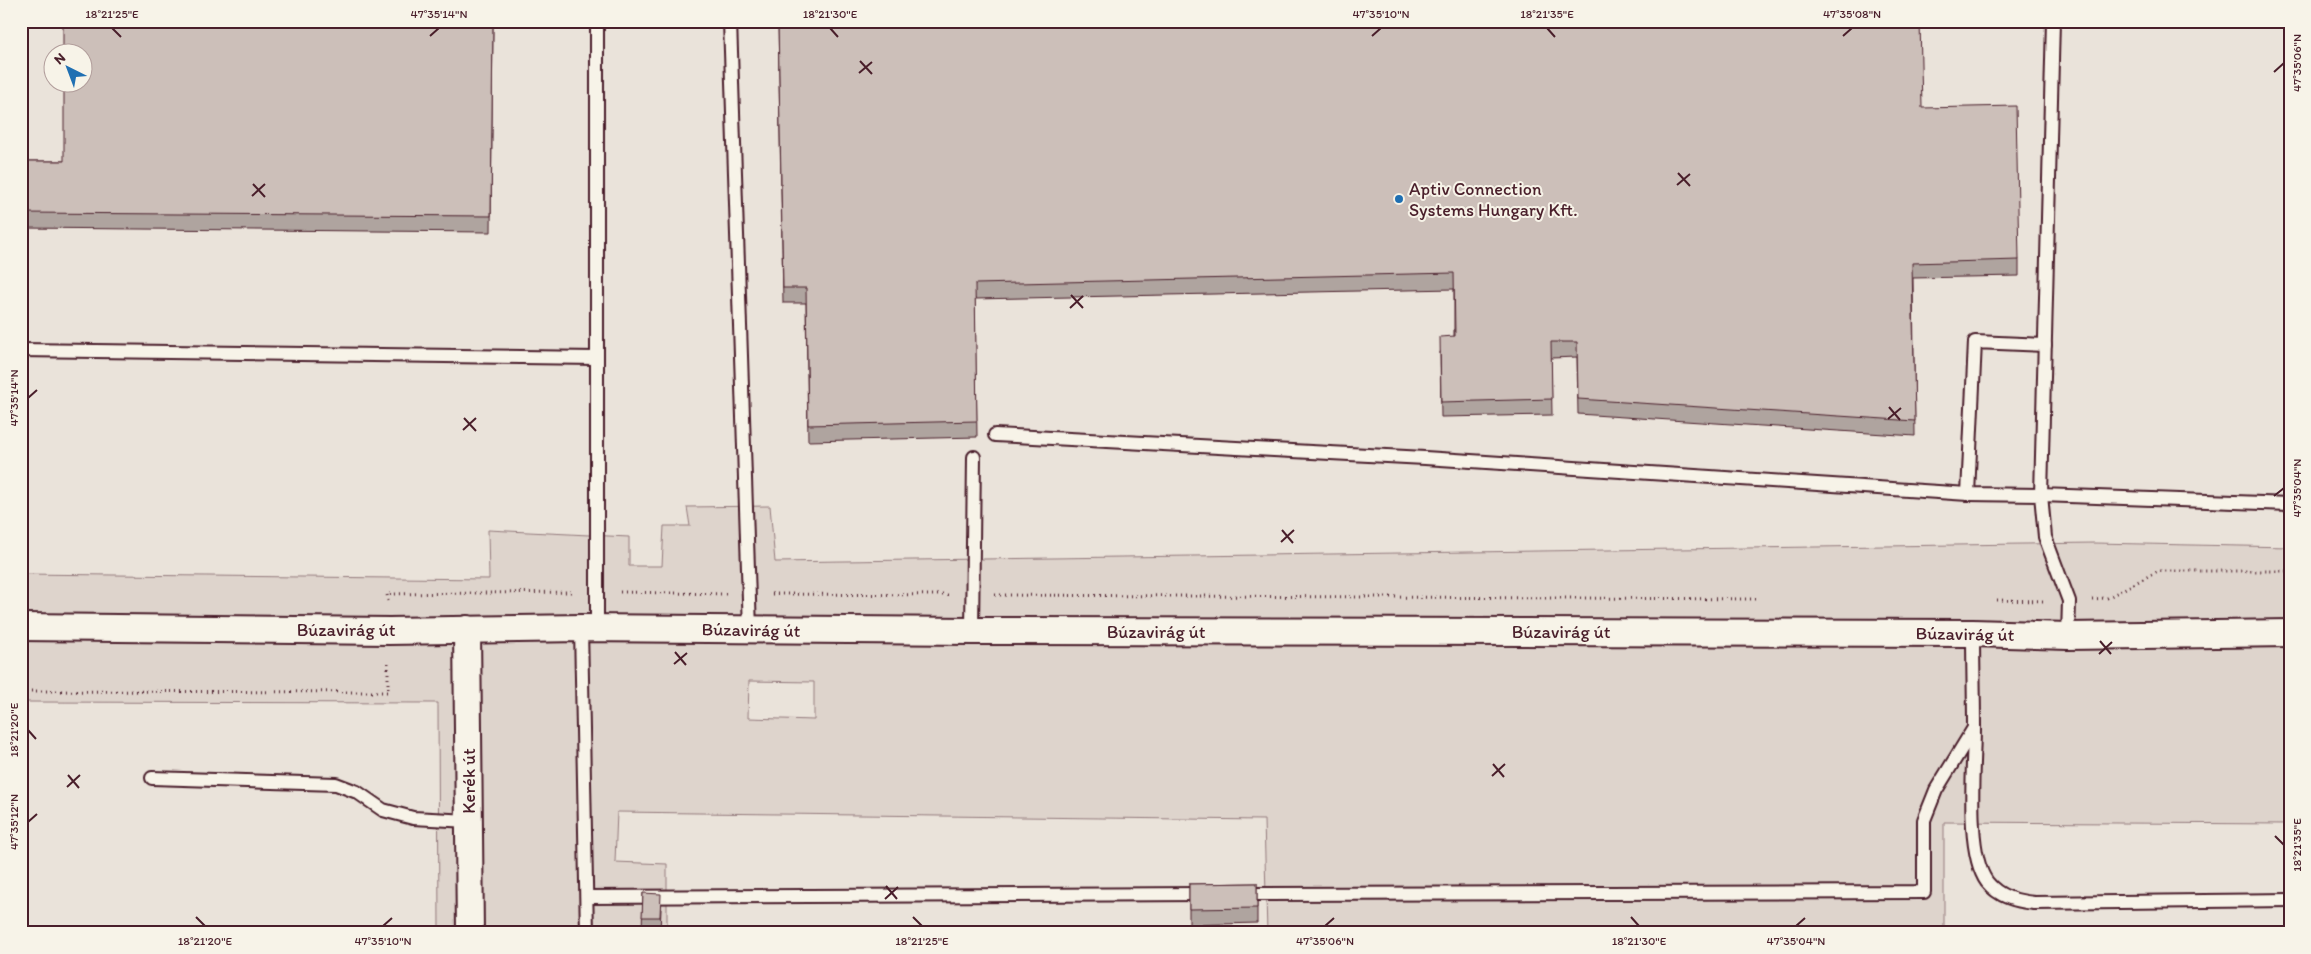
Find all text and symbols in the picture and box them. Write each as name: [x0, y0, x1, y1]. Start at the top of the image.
text: 18°21'25"E: [85, 7, 139, 21]
text: 47°35'14"N: [410, 7, 468, 21]
text: 18°21'30"E: [803, 7, 858, 21]
text: 47°35'10"N: [1352, 7, 1410, 21]
text: 18°21'35"E: [1520, 7, 1574, 21]
text: 47°35'08"N: [1823, 7, 1881, 21]
text: 47°35'06"N: [2290, 34, 2304, 92]
north arrow: [42, 42, 92, 92]
text: N: [50, 49, 69, 68]
place label: Aptiv Connection Systems Hungary Kft.: [1409, 178, 1578, 221]
marker: Aptiv Connection Systems Hungary Kft.: [1393, 193, 1405, 205]
text: 47°35'14"N: [7, 369, 21, 427]
text: 47°35'04"N: [2290, 459, 2304, 517]
street label: Búzavirág út: [701, 618, 801, 642]
street label: Búzavirág út: [297, 619, 396, 641]
street label: Búzavirág út: [1107, 621, 1206, 643]
street label: Búzavirág út: [1512, 621, 1611, 643]
street label: Búzavirág út: [1915, 622, 2015, 646]
text: 18°21'20"E: [7, 702, 21, 757]
street label: Kerék út: [458, 748, 480, 814]
text: 47°35'12"N: [7, 794, 21, 850]
text: 18°21'35"E: [2290, 818, 2304, 872]
text: 18°21'20"E: [178, 934, 233, 948]
text: 47°35'10"N: [354, 934, 412, 948]
text: 18°21'25"E: [895, 934, 949, 948]
text: 47°35'06"N: [1296, 934, 1354, 948]
text: 18°21'30"E: [1612, 934, 1667, 948]
text: 47°35'04"N: [1767, 934, 1825, 948]

